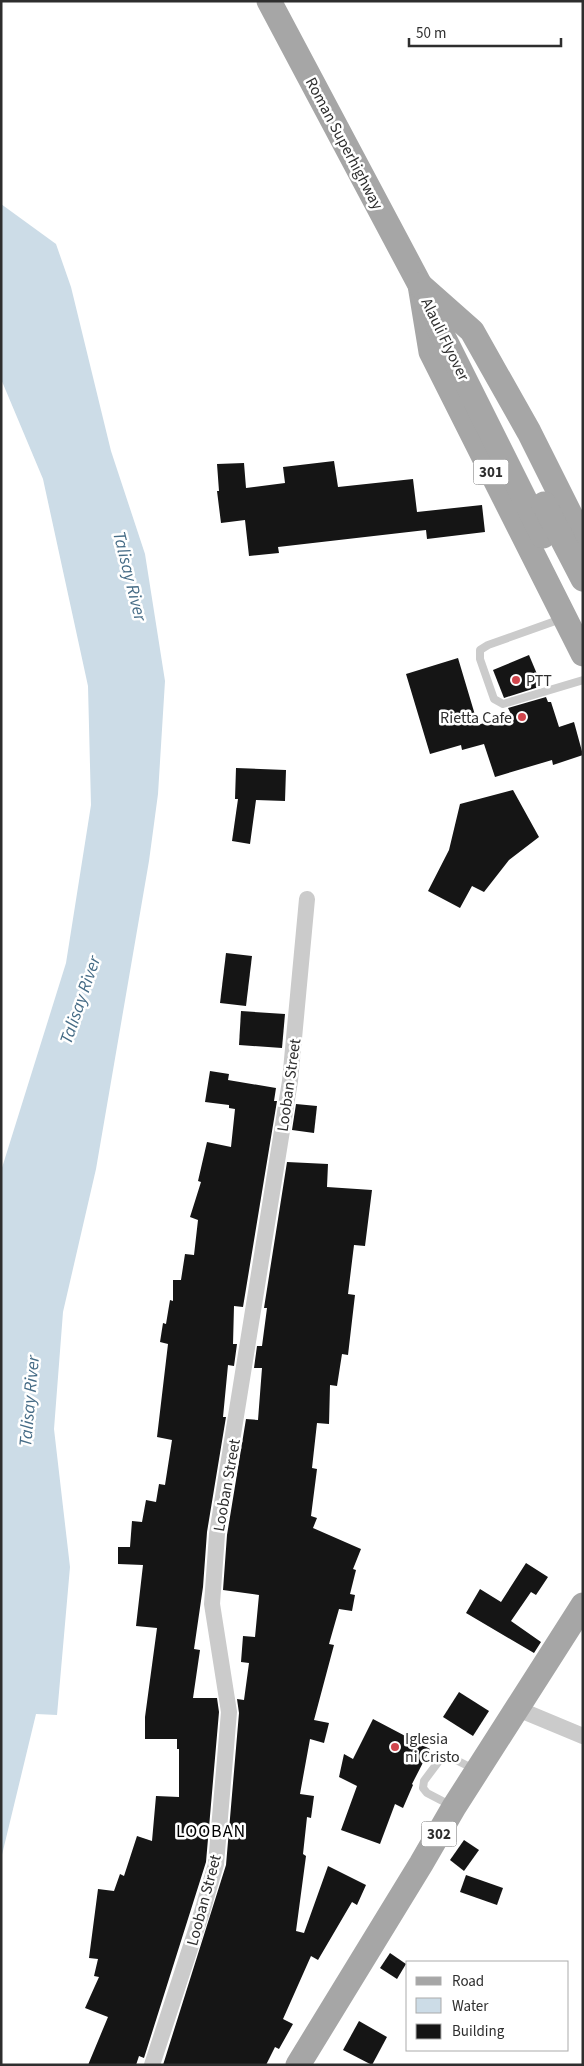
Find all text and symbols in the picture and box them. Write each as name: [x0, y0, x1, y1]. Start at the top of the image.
scale bar: [409, 15, 562, 47]
text: 50 m: [416, 23, 446, 44]
street label: Roman Superhighway: [300, 73, 389, 214]
street label: Alauli Flyover: [416, 294, 475, 385]
road number: 301: [474, 460, 508, 484]
water label: Talisay River: [106, 529, 153, 625]
place label: PTT: [526, 670, 552, 692]
marker: PTT: [510, 674, 522, 686]
place label: Rietta Cafe: [440, 707, 512, 729]
marker: Rietta Cafe: [516, 711, 528, 723]
water label: Talisay River: [54, 952, 108, 1048]
street label: Looban Street: [272, 1037, 306, 1133]
water label: Talisay River: [13, 1353, 46, 1448]
street label: Looban Street: [208, 1437, 246, 1533]
place label: Iglesia ni Cristo: [405, 1728, 460, 1768]
marker: Iglesia ni Cristo: [389, 1741, 401, 1753]
district label: LOOBAN: [176, 1819, 246, 1844]
road number: 302: [422, 1822, 456, 1846]
street label: Looban Street: [181, 1852, 227, 1948]
legend: [406, 1961, 569, 2051]
text: Road: [452, 1971, 484, 1992]
text: Water: [452, 1996, 489, 2017]
text: Building: [452, 2021, 505, 2042]

